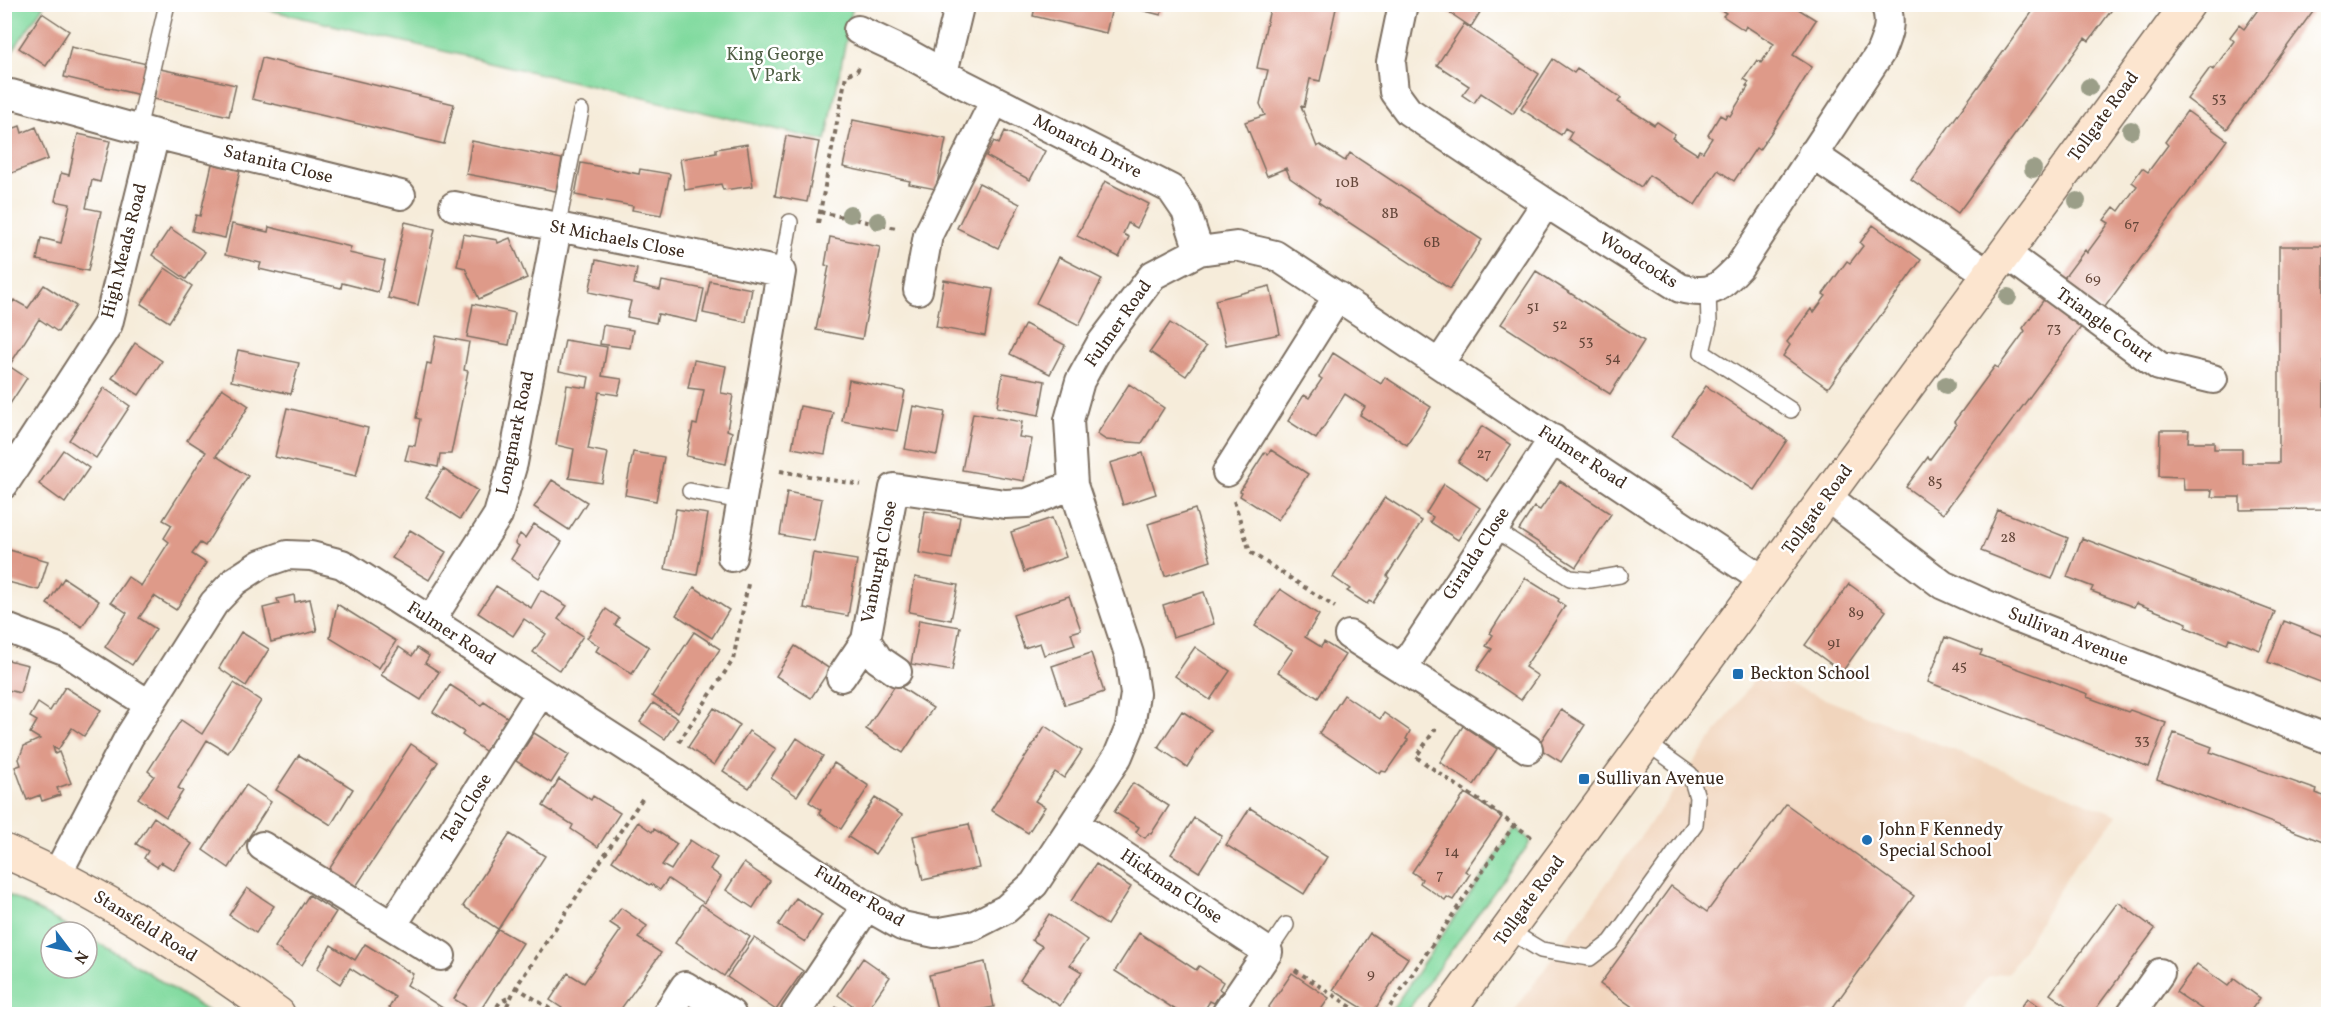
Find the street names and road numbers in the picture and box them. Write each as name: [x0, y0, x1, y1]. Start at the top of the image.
street label: Tollgate Road: [2063, 67, 2145, 167]
street label: Monarch Drive: [1028, 109, 1146, 185]
street label: Satanita Close: [221, 139, 335, 191]
street label: High Meads Road: [96, 181, 154, 321]
street label: St Michaels Close: [547, 215, 687, 265]
street label: Woodcocks: [1594, 227, 1682, 295]
street label: Fulmer Road: [1080, 275, 1158, 373]
street label: Triangle Court: [2050, 282, 2158, 370]
street label: Longmark Road: [491, 369, 541, 497]
street label: Fulmer Road: [1533, 420, 1631, 496]
street label: Tollgate Road: [1777, 460, 1859, 560]
street label: Vanburgh Close: [856, 499, 904, 625]
street label: Giralda Close: [1438, 503, 1516, 605]
street label: Fulmer Road: [402, 596, 500, 672]
street label: Sullivan Avenue: [2004, 601, 2132, 673]
street label: Teal Close: [436, 769, 498, 849]
street label: Hickman Close: [1115, 843, 1227, 931]
street label: Tollgate Road: [1489, 851, 1571, 951]
street label: Fulmer Road: [809, 860, 909, 934]
street label: Stansfeld Road: [88, 885, 202, 969]

